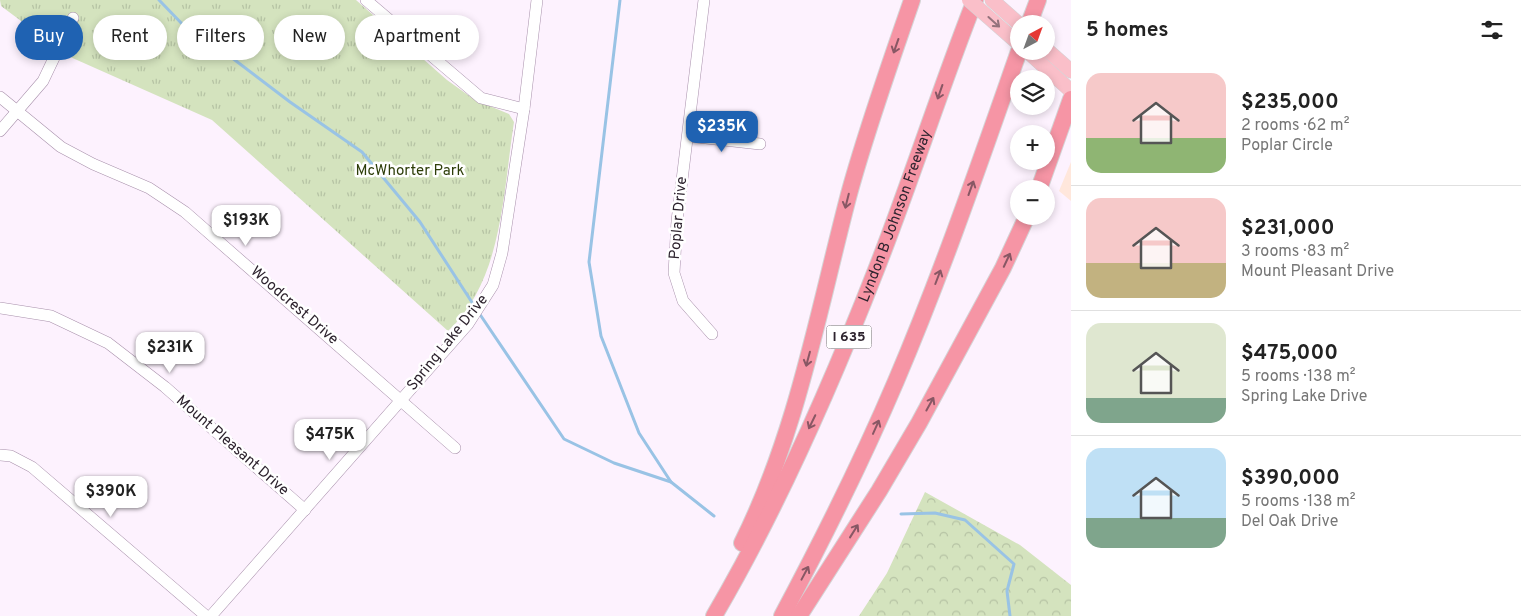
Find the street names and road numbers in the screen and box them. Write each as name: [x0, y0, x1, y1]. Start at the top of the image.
street label: Lyndon B Johnson Freeway: [855, 127, 936, 305]
street label: Poplar Drive: [666, 176, 692, 260]
street label: Woodcrest Drive: [246, 263, 342, 349]
street label: Spring Lake Drive: [403, 291, 493, 395]
road number: I 635: [826, 326, 872, 348]
street label: Mount Pleasant Drive: [172, 392, 292, 500]

